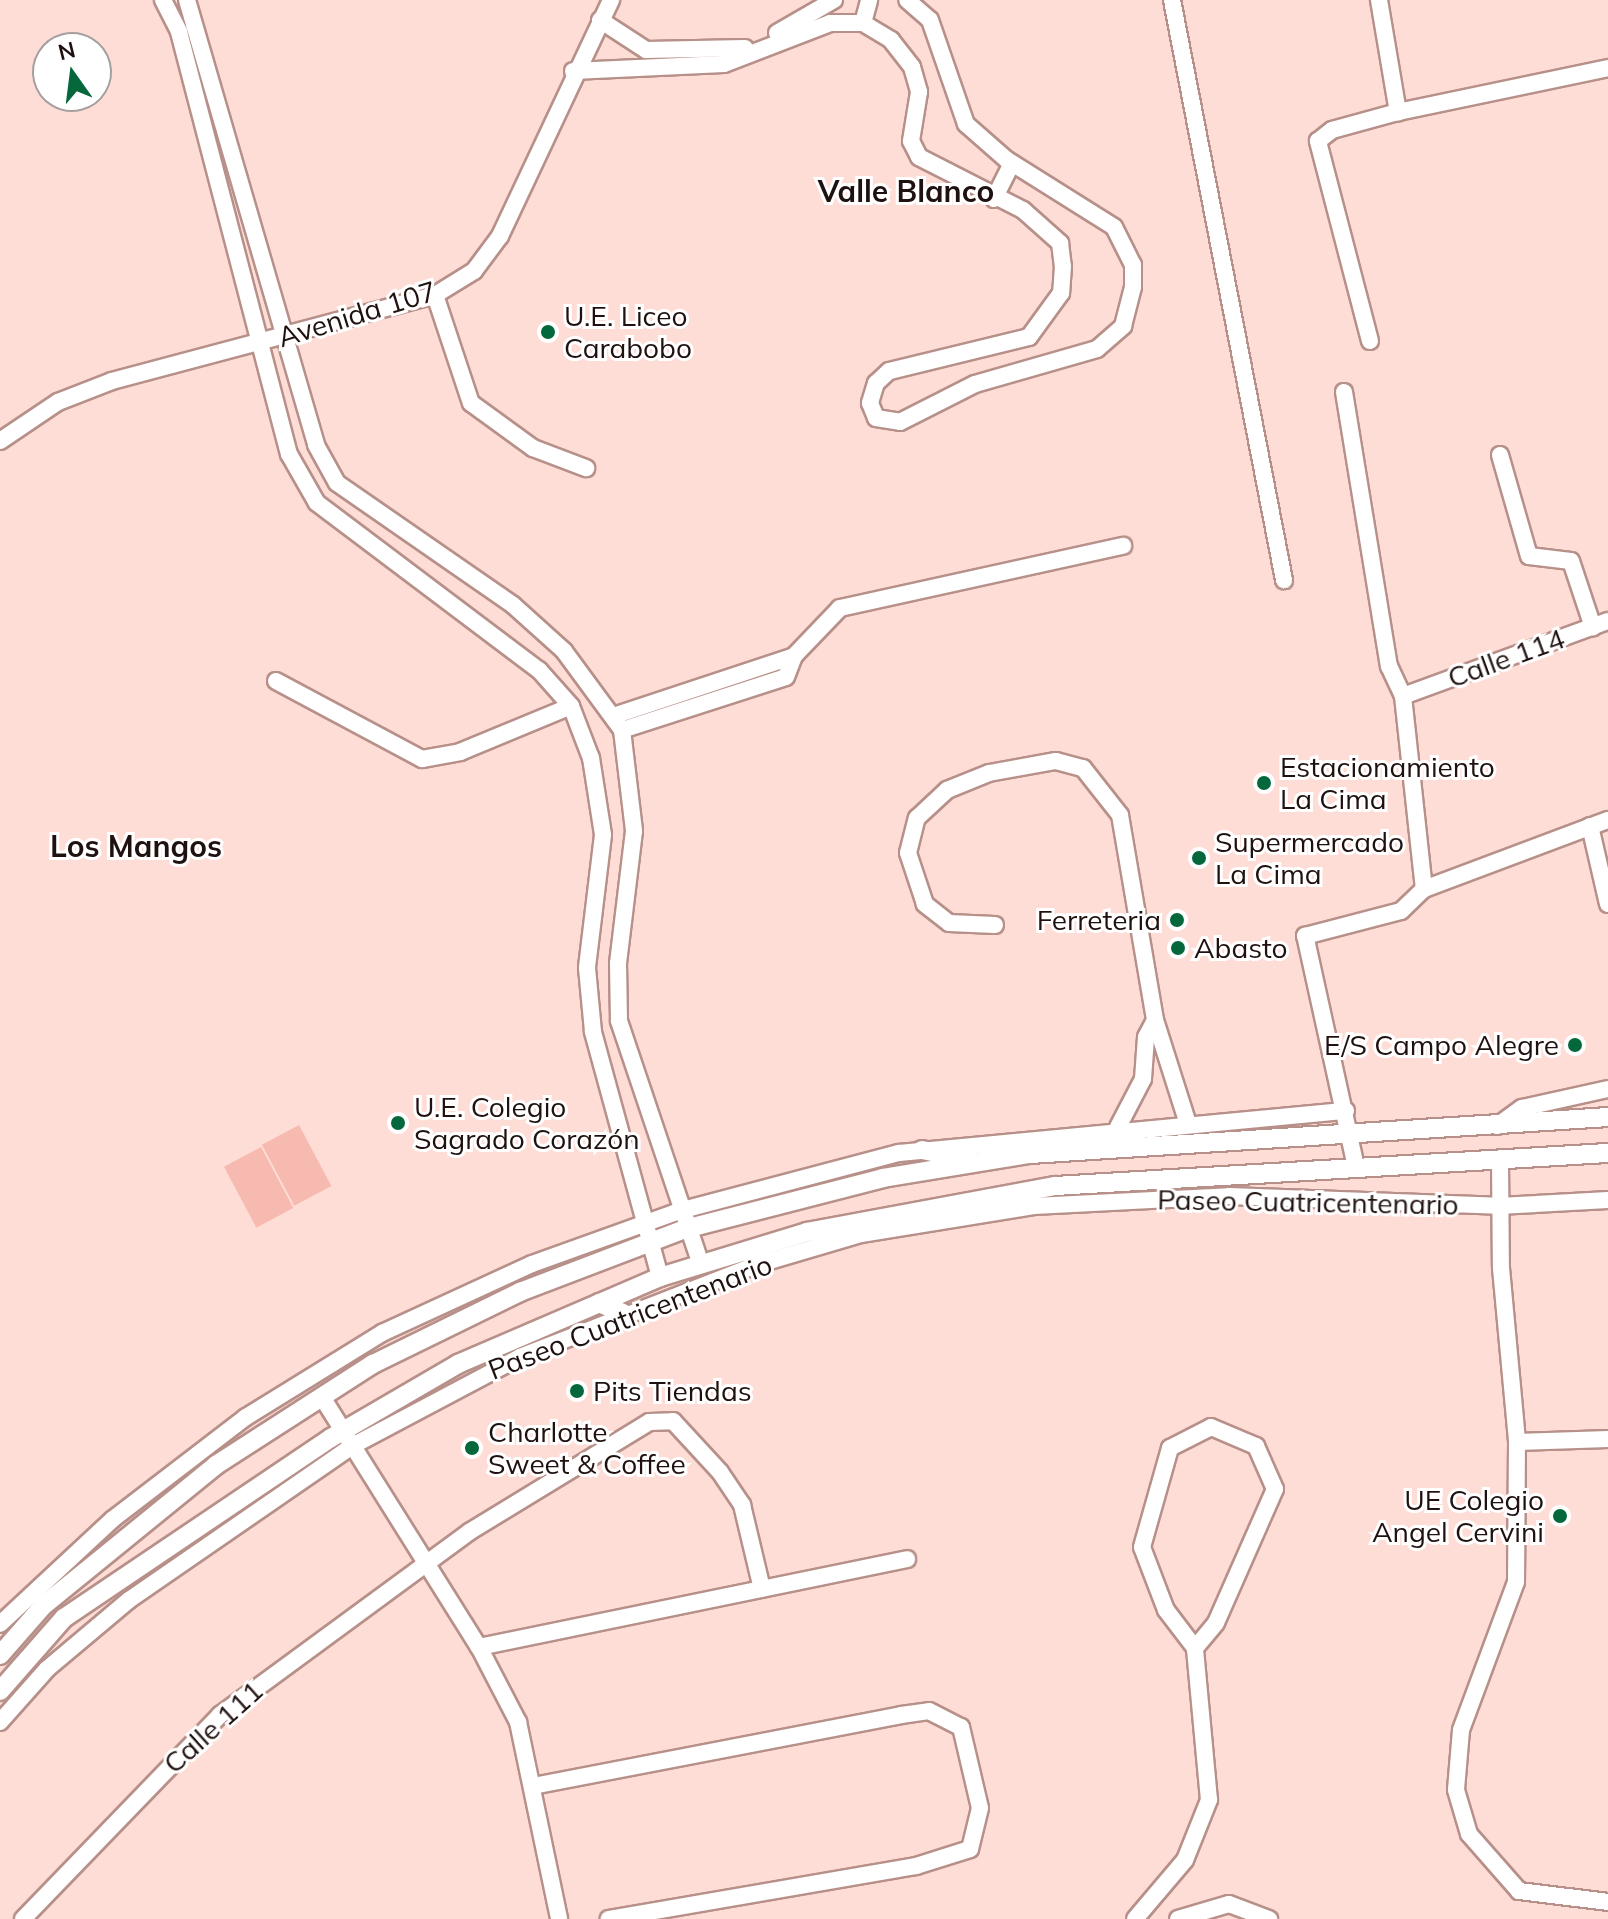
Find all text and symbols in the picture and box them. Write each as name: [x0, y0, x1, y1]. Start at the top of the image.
north arrow: [32, 32, 112, 112]
text: N: [55, 35, 78, 66]
district label: Valle Blanco: [818, 173, 994, 209]
street label: Avenida 107: [274, 274, 440, 354]
place label: U.E. Liceo Carabobo: [564, 299, 692, 365]
marker: U.E. Liceo Carabobo: [539, 323, 557, 341]
street label: Calle 114: [1443, 621, 1569, 695]
place label: Estacionamiento La Cima: [1280, 750, 1495, 816]
marker: Estacionamiento La Cima: [1255, 774, 1273, 792]
place label: Supermercado La Cima: [1215, 825, 1404, 891]
district label: Los Mangos: [50, 828, 222, 864]
marker: Supermercado La Cima: [1190, 849, 1208, 867]
place label: Ferreteria: [1037, 903, 1161, 937]
marker: Ferreteria: [1168, 911, 1186, 929]
place label: Abasto: [1194, 931, 1288, 965]
marker: Abasto: [1169, 939, 1187, 957]
place label: E/S Campo Alegre: [1324, 1028, 1559, 1062]
marker: E/S Campo Alegre: [1566, 1036, 1584, 1054]
place label: U.E. Colegio Sagrado Corazón: [414, 1090, 640, 1156]
marker: U.E. Colegio Sagrado Corazón: [389, 1114, 407, 1132]
street label: Paseo Cuatricentenario: [1157, 1183, 1459, 1221]
street label: Paseo Cuatricentenario: [483, 1247, 777, 1387]
place label: Pits Tiendas: [593, 1374, 752, 1408]
marker: Pits Tiendas: [568, 1382, 586, 1400]
place label: Charlotte Sweet & Coffee: [488, 1415, 686, 1481]
marker: Charlotte Sweet & Coffee: [463, 1439, 481, 1457]
place label: UE Colegio Angel Cervini: [1372, 1483, 1544, 1549]
marker: UE Colegio Angel Cervini: [1551, 1507, 1569, 1525]
street label: Calle 111: [157, 1674, 269, 1780]

